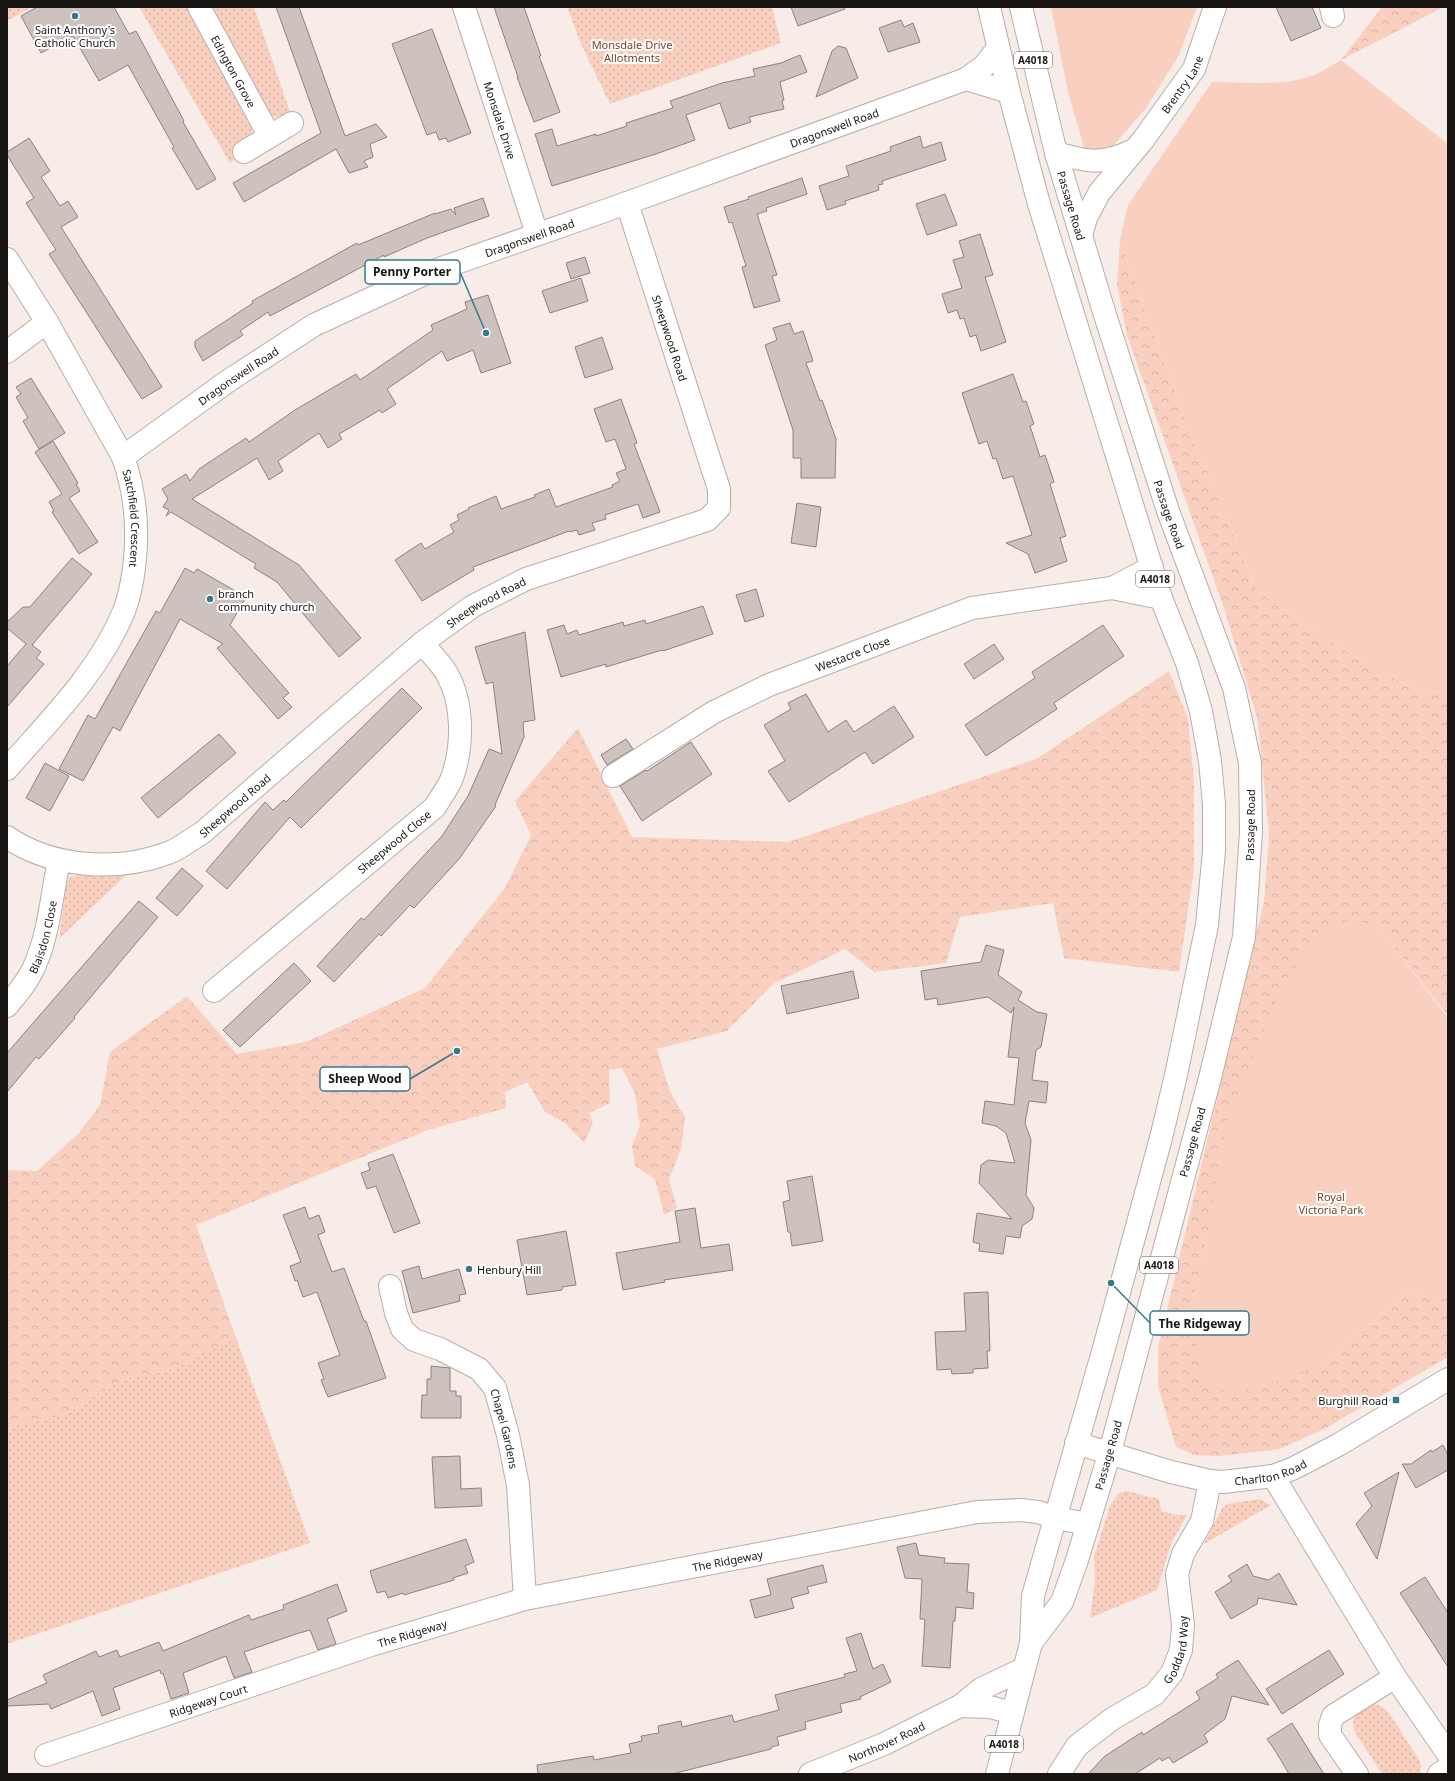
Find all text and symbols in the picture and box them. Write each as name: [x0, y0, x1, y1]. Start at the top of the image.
marker: Saint Anthony's Catholic Church: [70, 11, 80, 21]
place label: Saint Anthony's Catholic Church: [34, 22, 116, 50]
street label: Edington Grove: [208, 32, 260, 110]
park label: Monsdale Drive Allotments: [592, 37, 672, 65]
road number: A4018: [1014, 52, 1052, 68]
street label: Brentry Lane: [1157, 53, 1206, 116]
street label: Monsdale Drive: [481, 80, 520, 161]
street label: Dragonswell Road: [787, 104, 881, 150]
street label: Passage Road: [1054, 169, 1089, 242]
street label: Dragonswell Road: [483, 215, 576, 260]
callout: Penny Porter: [365, 260, 460, 284]
text: Penny Porter: [373, 263, 452, 280]
street label: Sheepwood Road: [649, 293, 691, 383]
street label: Dragonswell Road: [195, 343, 281, 408]
street label: Satchfield Crescent: [120, 467, 144, 568]
street label: Passage Road: [1151, 478, 1189, 551]
road number: A4018: [1136, 571, 1174, 587]
street label: Sheepwood Road: [443, 573, 528, 631]
place label: branch community church: [218, 586, 315, 614]
marker: branch community church: [205, 594, 215, 604]
street label: Westacre Close: [813, 632, 892, 674]
street label: Sheepwood Road: [196, 770, 273, 840]
street label: Passage Road: [1242, 789, 1258, 861]
street label: Sheepwood Close: [354, 806, 434, 876]
street label: Blaisdon Close: [25, 899, 59, 976]
callout: Sheep Wood: [320, 1067, 410, 1091]
text: Sheep Wood: [328, 1070, 402, 1087]
street label: Passage Road: [1175, 1105, 1209, 1179]
park label: Royal Victoria Park: [1299, 1189, 1364, 1217]
road number: A4018: [1140, 1257, 1178, 1273]
place label: Henbury Hill: [477, 1262, 541, 1277]
marker: Henbury Hill: [464, 1264, 474, 1274]
callout: The Ridgeway: [1150, 1311, 1249, 1335]
text: The Ridgeway: [1159, 1315, 1242, 1332]
street label: Chapel Gardens: [488, 1387, 522, 1470]
place label: Burghill Road: [1318, 1393, 1388, 1408]
marker: Burghill Road: [1391, 1395, 1401, 1405]
street label: Passage Road: [1091, 1418, 1125, 1492]
street label: Charlton Road: [1234, 1455, 1309, 1488]
street label: The Ridgeway: [691, 1546, 764, 1574]
street label: The Ridgeway: [376, 1615, 449, 1650]
street label: Goddard Way: [1159, 1615, 1191, 1687]
street label: Ridgeway Court: [167, 1680, 249, 1720]
street label: Northover Road: [846, 1717, 927, 1765]
road number: A4018: [985, 1736, 1023, 1752]

